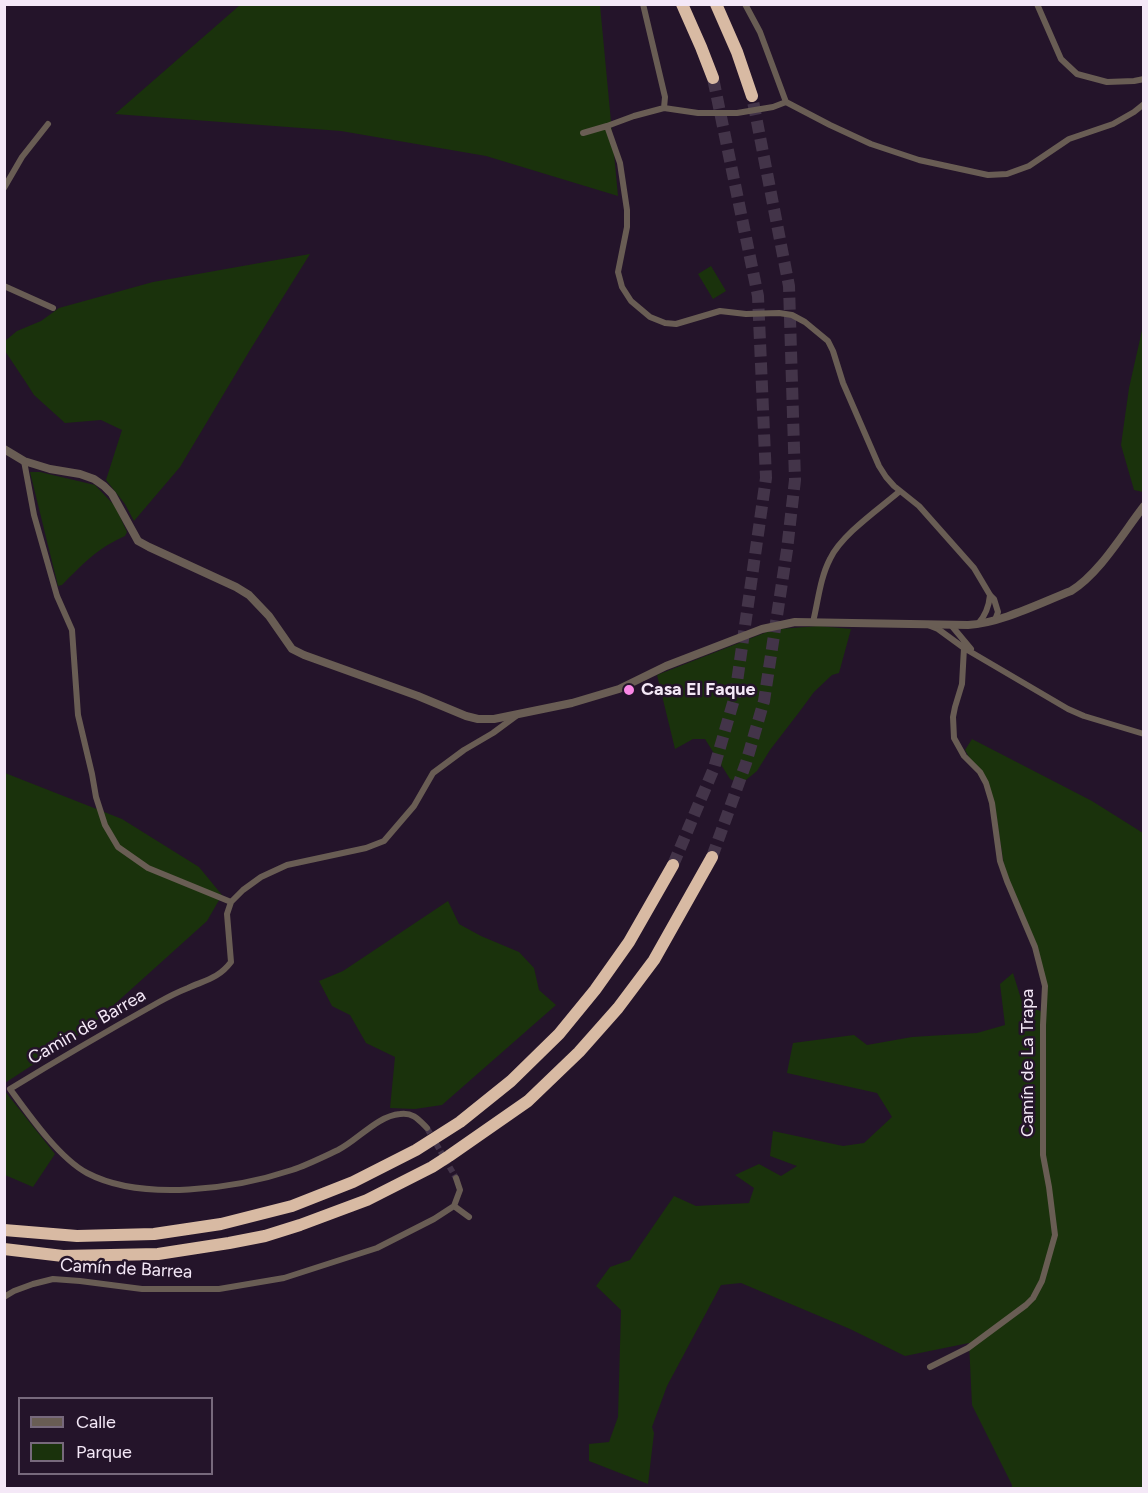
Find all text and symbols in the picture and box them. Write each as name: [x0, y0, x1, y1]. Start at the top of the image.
place label: Casa El Faque: [641, 679, 755, 701]
marker: Casa El Faque: [622, 683, 636, 697]
street label: Camin de Barrea: [24, 985, 150, 1069]
street label: Camín de La Trapa: [1017, 989, 1039, 1137]
street label: Camín de Barrea: [59, 1255, 193, 1283]
legend: [18, 1397, 213, 1475]
text: Calle: [76, 1411, 116, 1433]
text: Parque: [76, 1441, 132, 1463]

